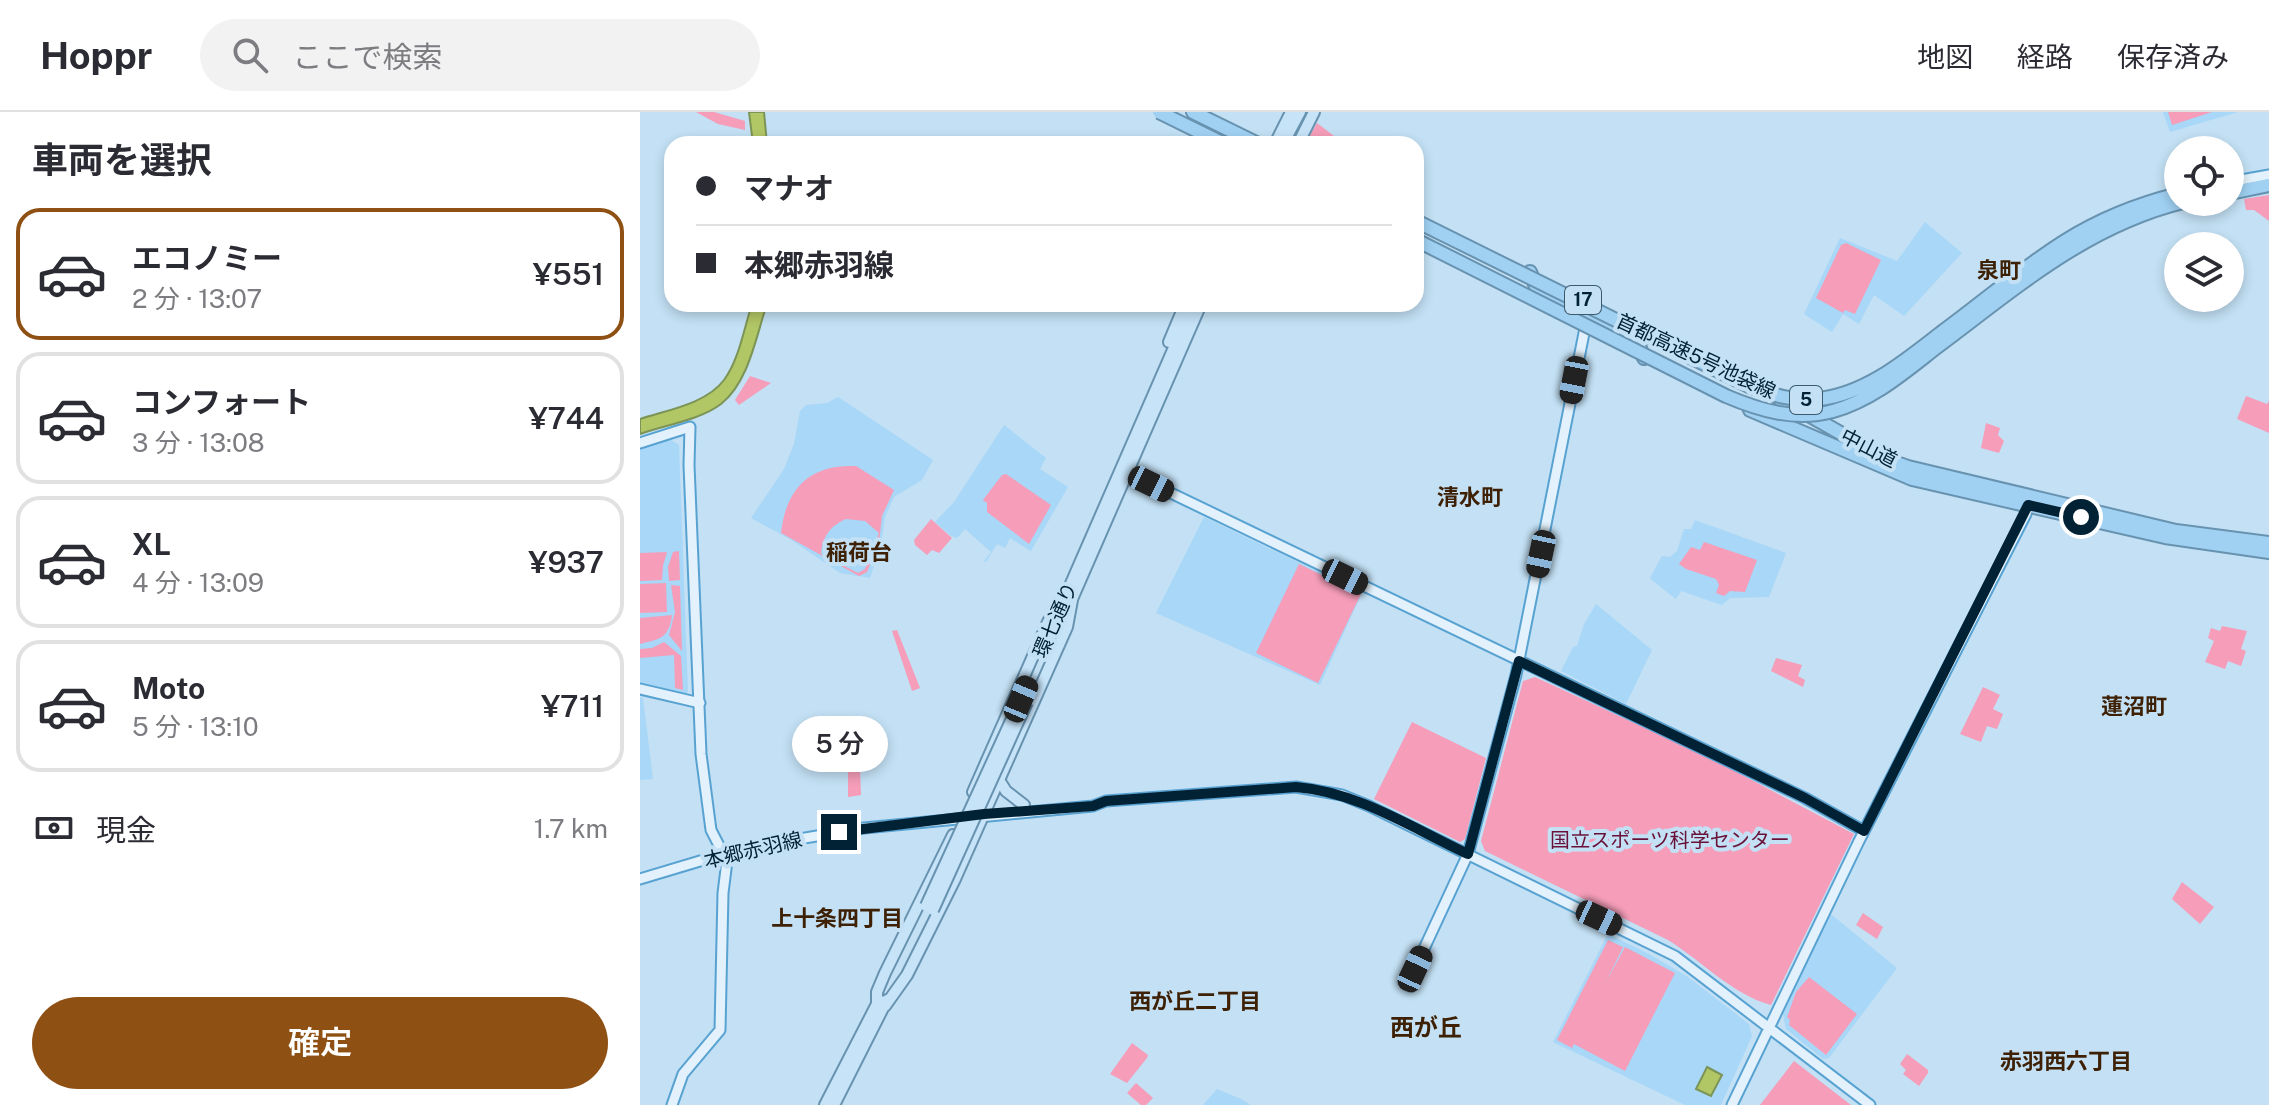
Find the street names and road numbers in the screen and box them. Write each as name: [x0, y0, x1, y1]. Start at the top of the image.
road number: 17: [1565, 286, 1601, 314]
street label: 首都高速5号池袋線: [1613, 309, 1779, 403]
road number: 5: [1790, 386, 1822, 414]
street label: 中山道: [1837, 424, 1901, 472]
street label: 環七通り: [1028, 579, 1082, 661]
street label: 本郷赤羽線: [702, 827, 804, 873]

